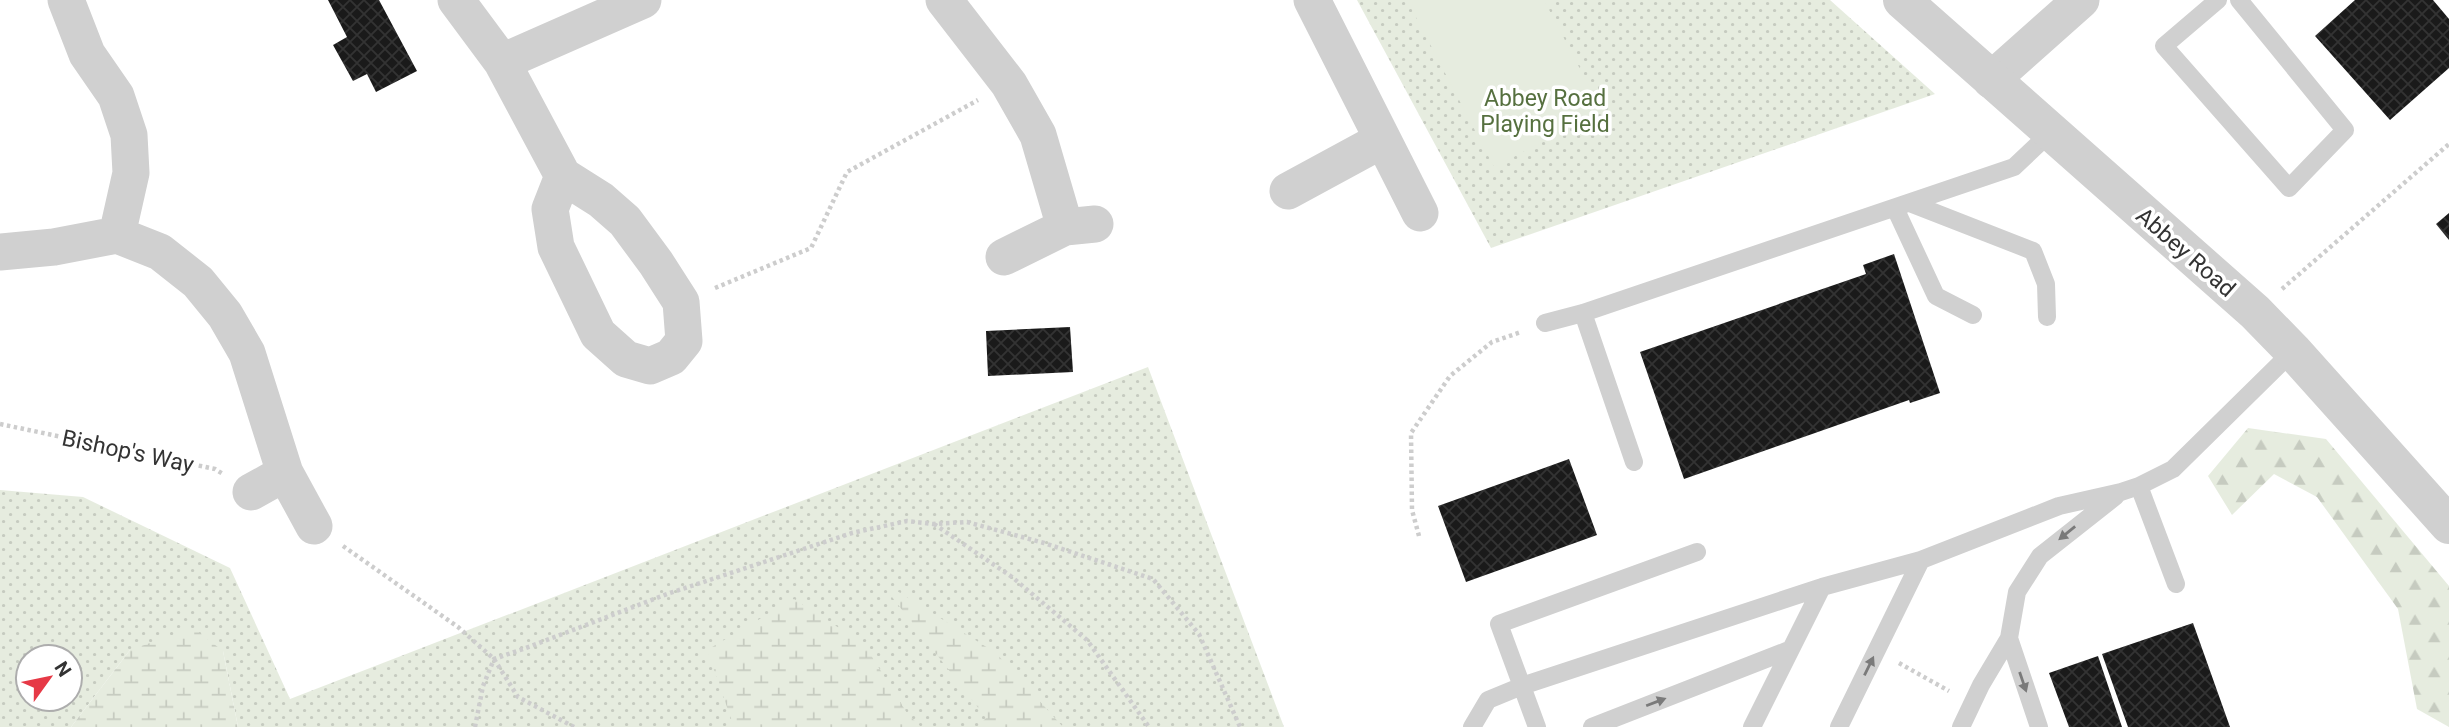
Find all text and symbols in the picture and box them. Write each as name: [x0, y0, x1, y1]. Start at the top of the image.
park label: Abbey Road Playing Field: [1480, 85, 1610, 138]
street label: Abbey Road: [2131, 202, 2241, 303]
street label: Bishop's Way: [59, 424, 196, 479]
one-way arrow: [2058, 526, 2076, 540]
north arrow: [14, 643, 84, 713]
one-way arrow: [1864, 656, 1875, 676]
text: N: [50, 657, 76, 681]
one-way arrow: [2018, 671, 2029, 692]
one-way arrow: [1645, 697, 1666, 708]

